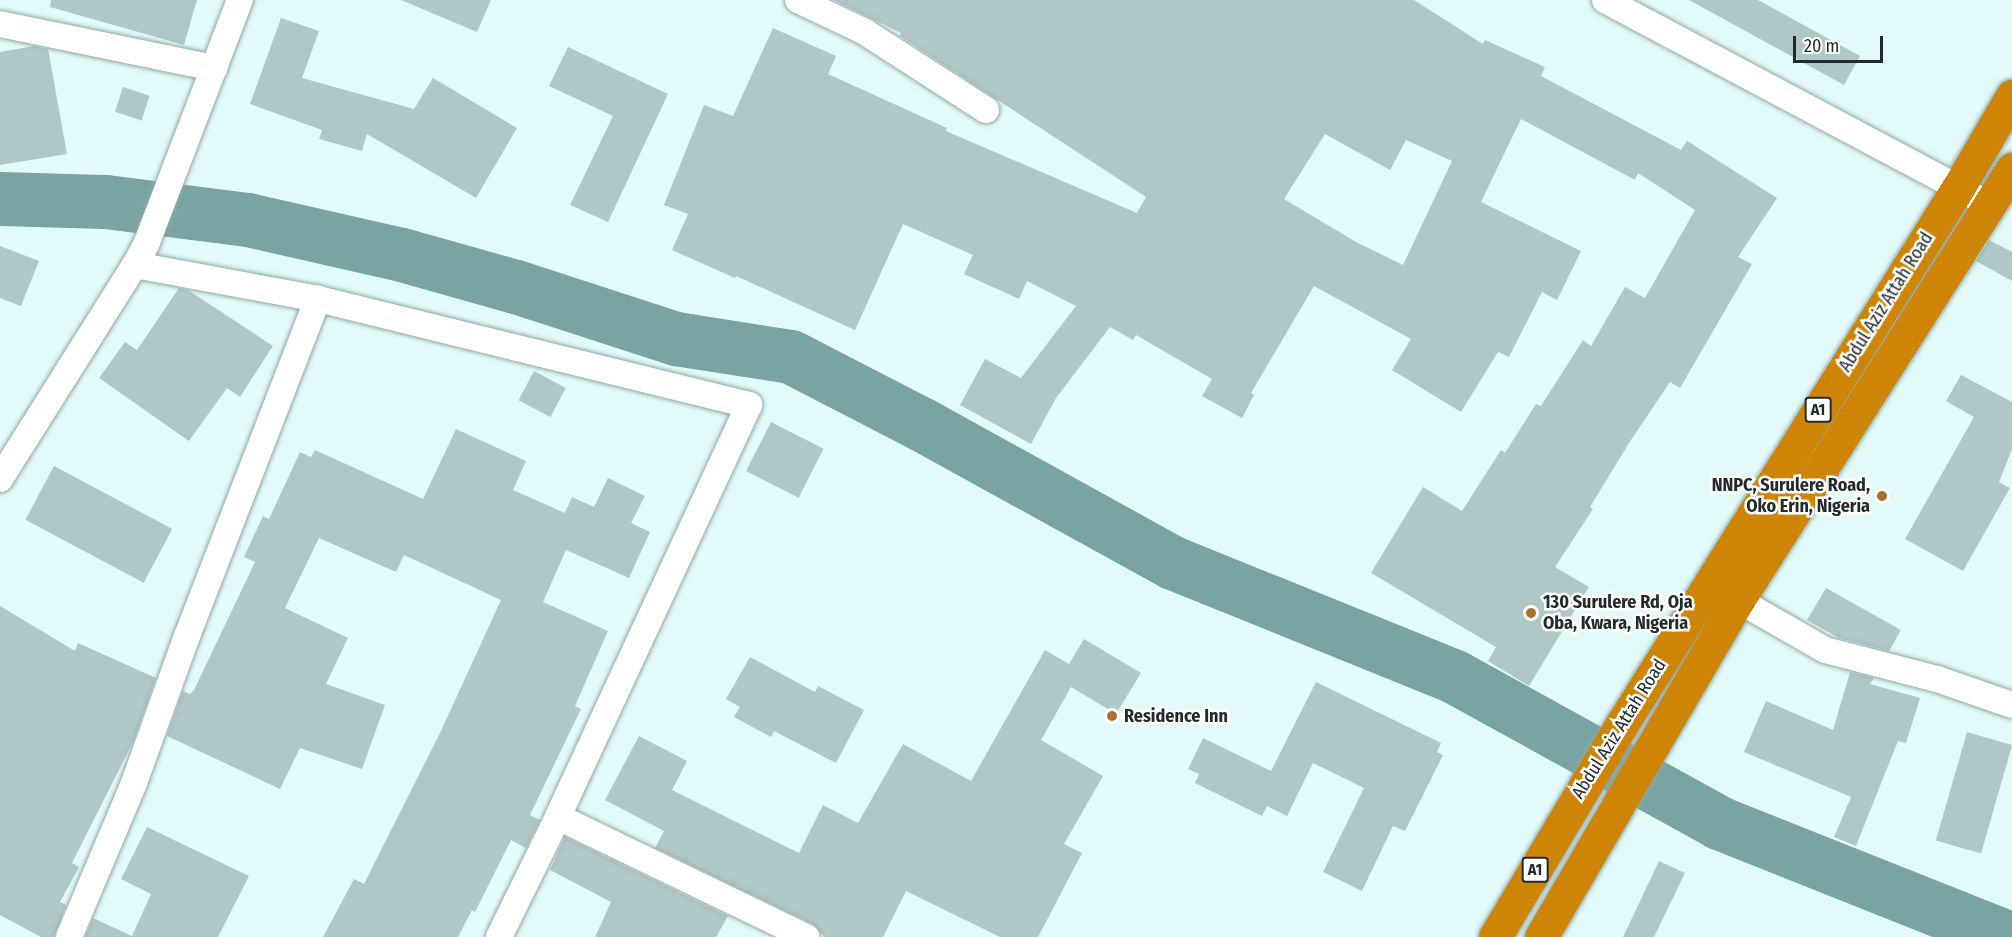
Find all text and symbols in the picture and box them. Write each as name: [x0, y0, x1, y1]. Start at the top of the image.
scale bar: [1796, 24, 1886, 62]
text: 20 m: [1804, 35, 1839, 57]
street label: Abdul Aziz Attah Road: [1834, 228, 1938, 376]
road number: A1: [1804, 397, 1832, 423]
place label: NNPC, Surulere Road, Oko Erin, Nigeria: [1712, 475, 1870, 518]
marker: NNPC, Surulere Road, Oko Erin, Nigeria: [1875, 489, 1889, 503]
place label: 130 Surulere Rd, Oja Oba, Kwara, Nigeria: [1543, 592, 1693, 634]
marker: 130 Surulere Rd, Oja Oba, Kwara, Nigeria: [1524, 606, 1538, 620]
street label: Abdul Aziz Attah Road: [1567, 655, 1671, 803]
place label: Residence Inn: [1124, 705, 1228, 727]
marker: Residence Inn: [1105, 709, 1119, 723]
road number: A1: [1522, 857, 1549, 883]

